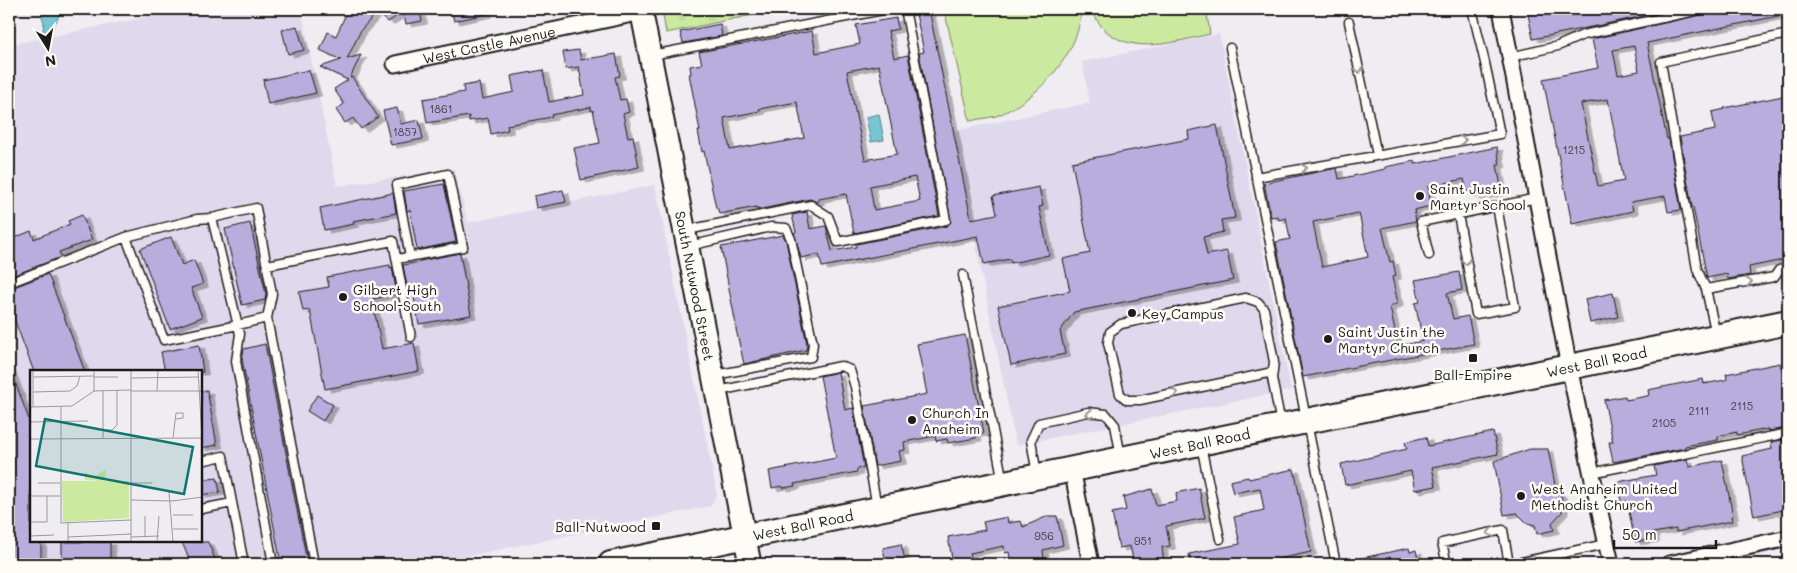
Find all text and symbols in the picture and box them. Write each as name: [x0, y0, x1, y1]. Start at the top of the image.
street label: West Castle Avenue: [421, 21, 557, 67]
north arrow: [22, 22, 72, 72]
text: N: [44, 51, 58, 72]
one-way arrow: [1353, 65, 1364, 74]
house number: 1861: [429, 101, 453, 116]
house number: 1857: [393, 124, 417, 139]
one-way arrow: [1459, 135, 1468, 145]
house number: 1215: [1563, 142, 1585, 157]
one-way arrow: [1299, 164, 1308, 174]
place label: Saint Justin Martyr School: [1430, 179, 1526, 214]
marker: Saint Justin Martyr School: [1414, 190, 1426, 202]
street label: South Nutwood Street: [671, 209, 719, 362]
one-way arrow: [1461, 257, 1471, 266]
one-way arrow: [1745, 277, 1753, 287]
place label: Gilbert High School-South: [353, 280, 441, 315]
marker: Gilbert High School-South: [337, 291, 349, 303]
place label: Key Campus: [1142, 304, 1224, 323]
marker: Key Campus: [1126, 307, 1138, 319]
place label: Saint Justin the Martyr Church: [1338, 322, 1445, 357]
marker: Saint Justin the Martyr Church: [1322, 333, 1334, 345]
street label: West Ball Road: [1544, 342, 1649, 381]
marker: Ball-Empire: [1467, 352, 1479, 364]
place label: Ball-Empire: [1434, 365, 1512, 384]
inset map: [30, 370, 202, 543]
one-way arrow: [1170, 388, 1179, 399]
house number: 2115: [1731, 398, 1753, 413]
place label: Church In Anaheim: [922, 403, 989, 438]
house number: 2111: [1689, 403, 1709, 418]
one-way arrow: [1085, 408, 1093, 419]
marker: Church In Anaheim: [906, 414, 918, 426]
house number: 2105: [1652, 415, 1676, 430]
street label: West Ball Road: [1148, 423, 1252, 463]
place label: West Anaheim United Methodist Church: [1531, 479, 1677, 514]
marker: West Anaheim United Methodist Church: [1515, 490, 1527, 502]
street label: West Ball Road: [751, 505, 855, 544]
place label: Ball-Nutwood: [555, 517, 646, 536]
scale bar: [1614, 518, 1717, 550]
marker: Ball-Nutwood: [650, 520, 662, 532]
text: 50 m: [1622, 524, 1657, 544]
one-way arrow: [1485, 527, 1494, 538]
house number: 956: [1034, 528, 1054, 543]
house number: 951: [1134, 533, 1152, 548]

